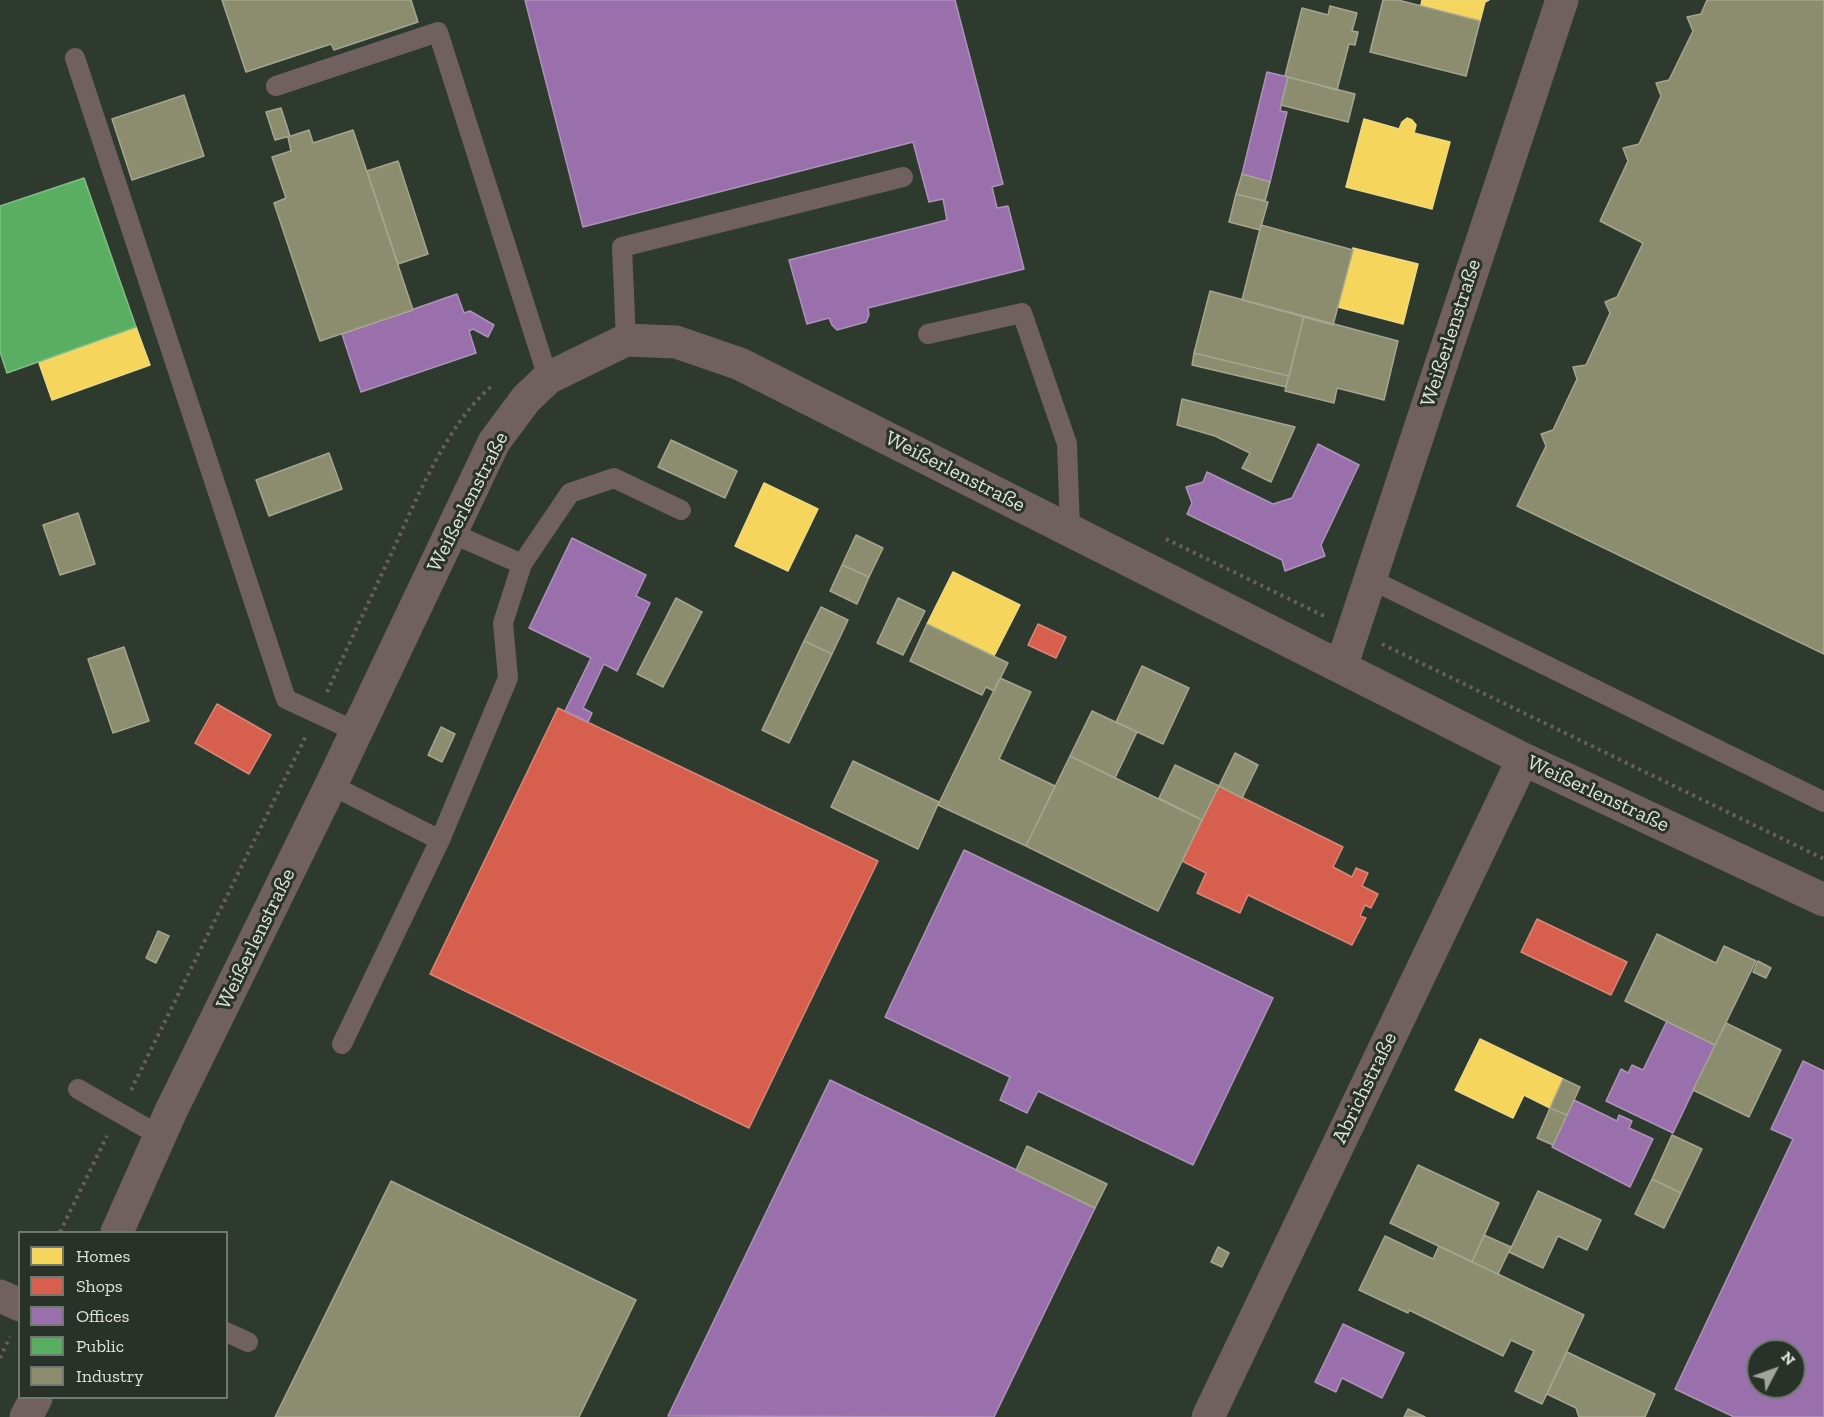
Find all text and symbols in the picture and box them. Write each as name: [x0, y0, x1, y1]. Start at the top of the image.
street label: Weißerlenstraße: [1415, 256, 1487, 410]
street label: Weißerlenstraße: [881, 426, 1029, 518]
street label: Weißerlenstraße: [422, 428, 514, 576]
street label: Weißerlenstraße: [1523, 750, 1673, 838]
street label: Weißerlenstraße: [211, 864, 301, 1014]
street label: Abrichstraße: [1327, 1028, 1403, 1148]
legend: [18, 1231, 228, 1399]
text: Homes: [76, 1245, 130, 1267]
text: Shops: [76, 1275, 123, 1297]
text: Offices: [76, 1305, 129, 1327]
text: Public: [76, 1335, 124, 1357]
north arrow: [1746, 1339, 1806, 1399]
text: N: [1777, 1347, 1800, 1369]
text: Industry: [76, 1365, 143, 1387]

